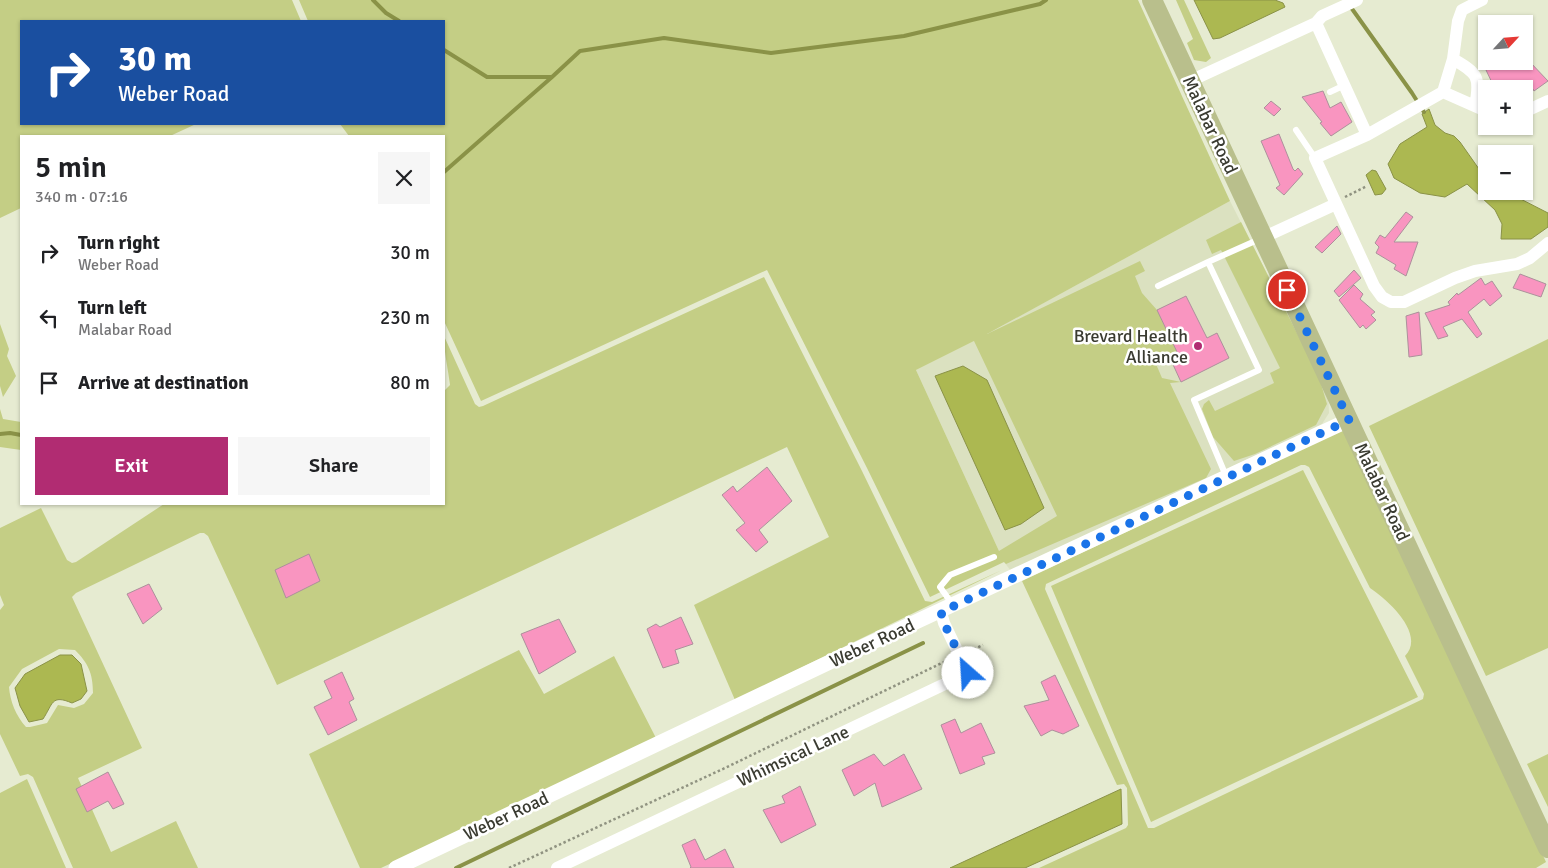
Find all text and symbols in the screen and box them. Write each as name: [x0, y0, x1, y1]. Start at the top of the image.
north arrow: [1478, 15, 1532, 70]
map controls: [1478, 15, 1533, 200]
text: 30 m: [118, 37, 192, 80]
icon: right: [35, 40, 100, 105]
street label: Malabar Road: [1178, 72, 1242, 178]
text: Weber Road: [118, 80, 229, 107]
button: +: [1478, 80, 1533, 135]
button: −: [1478, 145, 1533, 200]
text: 5 min: [35, 149, 107, 186]
button: close: [378, 152, 430, 204]
text: 340 m · 07:16: [35, 187, 128, 207]
text: Turn right: [78, 231, 160, 255]
icon: right: [35, 239, 63, 267]
text: 30 m: [390, 241, 430, 265]
text: Weber Road: [78, 255, 159, 275]
pin: [1266, 269, 1308, 311]
icon: arrive: [1273, 276, 1301, 304]
text: Turn left: [78, 296, 147, 320]
icon: left: [35, 304, 63, 332]
text: 230 m: [380, 306, 430, 330]
text: Malabar Road: [78, 320, 172, 340]
place label: Brevard Health Alliance: [1074, 325, 1188, 368]
marker: Brevard Health Alliance: [1192, 340, 1204, 352]
icon: arrive: [35, 369, 63, 397]
text: Arrive at destination: [78, 371, 249, 395]
text: 80 m: [390, 371, 430, 395]
button: Exit: [35, 437, 228, 495]
button: Share: [238, 437, 430, 495]
street label: Malabar Road: [1350, 439, 1414, 545]
street label: Weber Road: [826, 614, 918, 672]
position arrow: [941, 646, 993, 698]
street label: Whimsical Lane: [733, 720, 853, 792]
street label: Weber Road: [460, 787, 552, 845]

